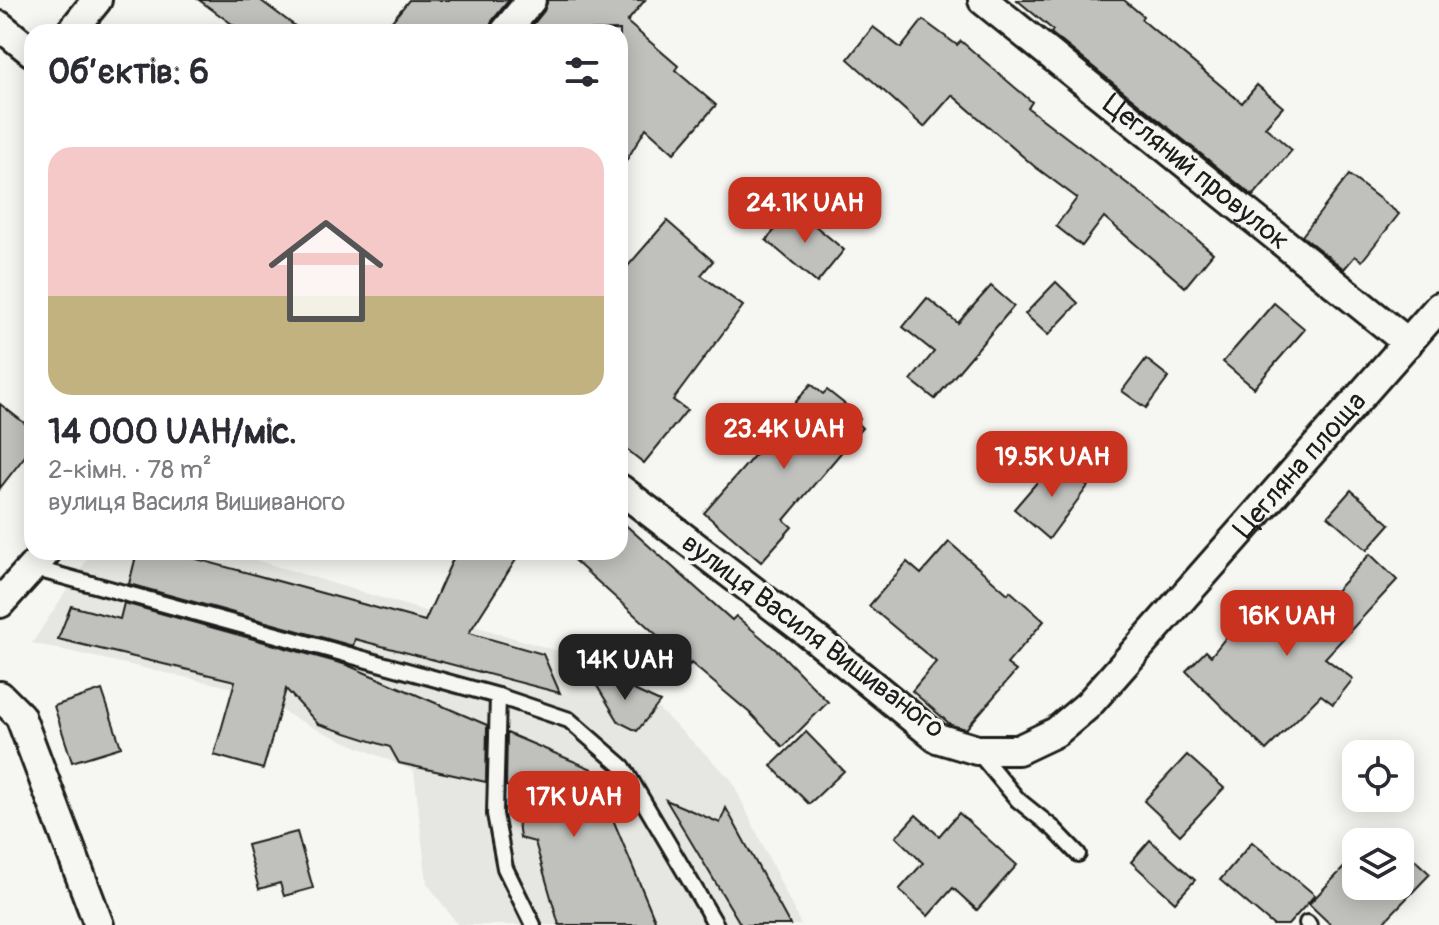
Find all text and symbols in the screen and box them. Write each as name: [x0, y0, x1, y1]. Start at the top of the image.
icon: filters: [560, 50, 604, 94]
text: Об’єктів: 6: [48, 51, 209, 94]
street label: Цегляний провулок: [1096, 86, 1297, 258]
pin: 24.1K UAH: [713, 177, 897, 245]
text: 24.1K UAH: [746, 187, 864, 219]
icon: home: [254, 199, 398, 343]
street label: Цегляна площа: [1226, 384, 1374, 545]
pin: 23.4K UAH: [692, 403, 876, 471]
text: 14 000 UAH/міс.: [48, 411, 297, 454]
text: 23.4K UAH: [724, 413, 844, 445]
pin: 19.5K UAH: [960, 431, 1144, 499]
text: 19.5K UAH: [994, 441, 1110, 473]
text: 2-кімн. · 78 m²: [48, 454, 212, 486]
text: вулиця Василя Вишиваного: [48, 486, 345, 518]
street label: вулиця Василя Вишиваного: [675, 526, 951, 746]
pin: 16K UAH: [1213, 590, 1361, 658]
text: 16K UAH: [1238, 600, 1336, 632]
pin: 14K UAH: [551, 634, 699, 702]
text: 14K UAH: [576, 644, 674, 676]
map controls: [1342, 740, 1414, 900]
button: locate: [1342, 740, 1414, 812]
pin: 17K UAH: [500, 771, 648, 839]
text: 17K UAH: [526, 781, 622, 813]
button: layers: [1342, 828, 1414, 900]

